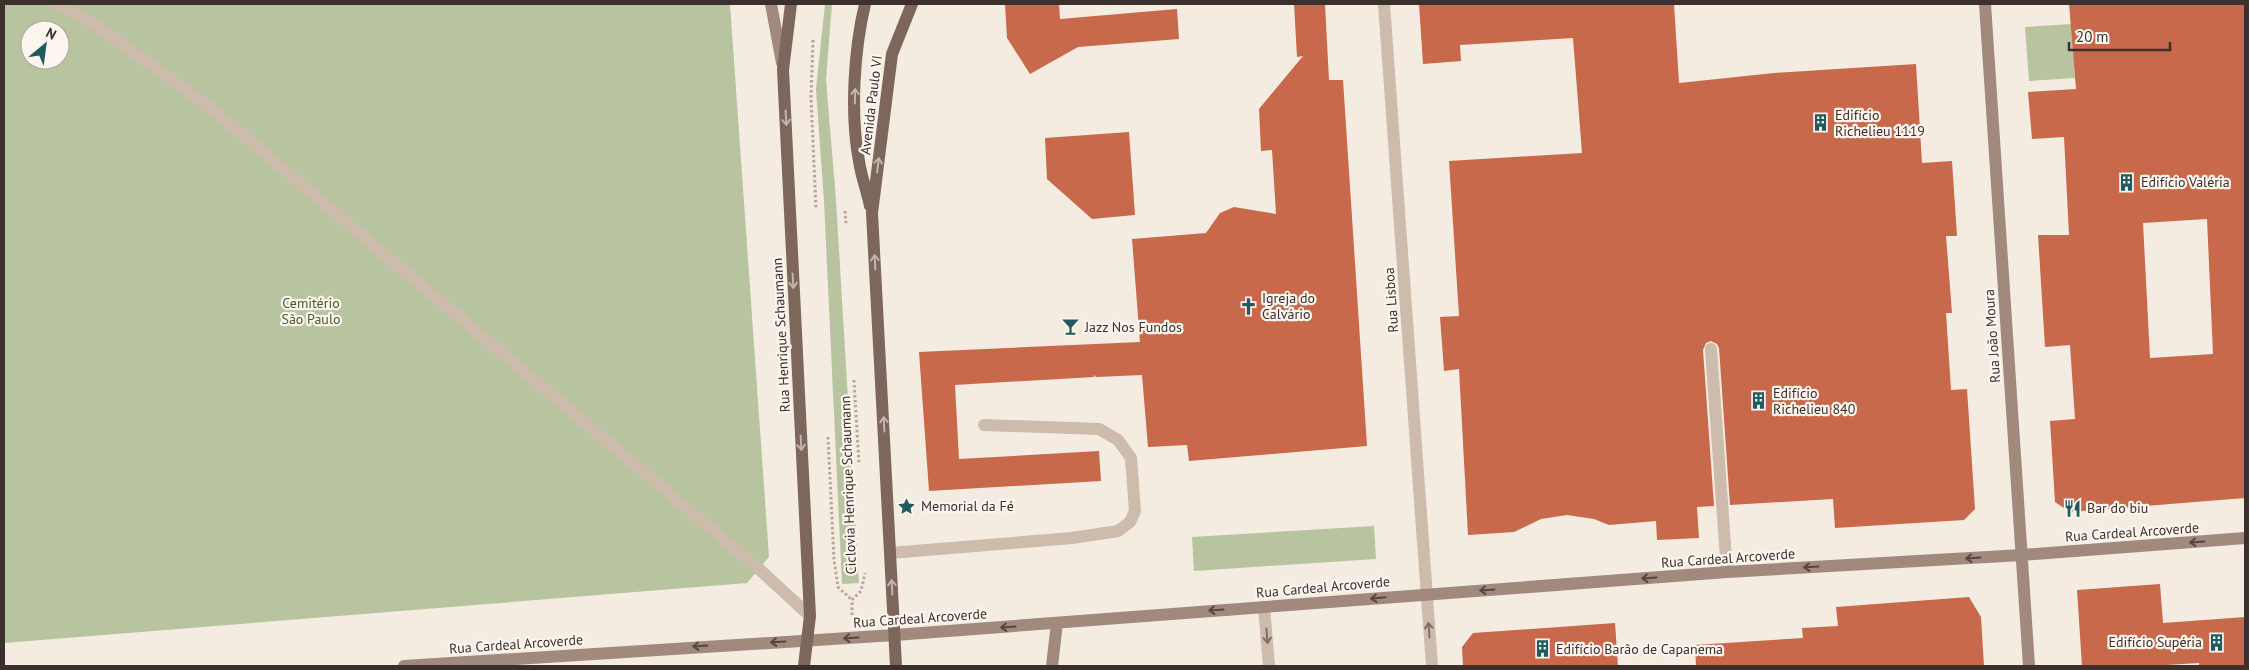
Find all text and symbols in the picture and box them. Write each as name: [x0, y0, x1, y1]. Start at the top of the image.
north arrow: [20, 20, 70, 70]
scale bar: [2069, 20, 2170, 52]
text: N: [43, 24, 60, 44]
text: 20 m: [2076, 27, 2109, 46]
street label: Avenida Paulo VI: [856, 54, 886, 156]
one-way arrow: [850, 88, 860, 104]
place label: Edifício Richelieu 1119: [1835, 106, 1925, 140]
one-way arrow: [781, 110, 790, 126]
building icon: Edifício Richelieu 1119: [1811, 113, 1831, 133]
one-way arrow: [873, 157, 883, 173]
building icon: Edifício Valéria: [2117, 172, 2137, 192]
place label: Edifício Valéria: [2141, 173, 2230, 191]
one-way arrow: [870, 254, 879, 270]
street label: Rua Henrique Schaumann: [768, 257, 794, 413]
street label: Rua Lisboa: [1380, 267, 1402, 333]
one-way arrow: [789, 272, 798, 288]
street label: Rua João Moura: [1980, 288, 2004, 384]
place label: Igreja do Calvário: [1262, 289, 1315, 323]
park label: Cemitério São Paulo: [281, 294, 341, 328]
church icon: Igreja do Calvário: [1238, 296, 1258, 316]
bar icon: Jazz Nos Fundos: [1061, 317, 1081, 337]
place label: Jazz Nos Fundos: [1084, 318, 1182, 336]
place label: Edifício Richelieu 840: [1773, 384, 1856, 418]
building icon: Edifício Richelieu 840: [1749, 391, 1769, 411]
street label: Ciclovia Henrique Schaumann: [836, 395, 860, 575]
one-way arrow: [879, 417, 888, 433]
one-way arrow: [797, 435, 806, 451]
place icon: Memorial da Fé: [897, 496, 917, 516]
place label: Memorial da Fé: [921, 497, 1014, 515]
restaurant icon: Bar do biu: [2063, 498, 2083, 518]
place label: Bar do biu: [2087, 499, 2148, 517]
street label: Rua Cardeal Arcoverde: [2064, 518, 2200, 546]
one-way arrow: [2189, 537, 2205, 547]
street label: Rua Cardeal Arcoverde: [1660, 544, 1796, 572]
one-way arrow: [1965, 554, 1981, 563]
one-way arrow: [1803, 563, 1819, 572]
street label: Rua Cardeal Arcoverde: [1255, 572, 1391, 602]
one-way arrow: [1641, 573, 1657, 582]
one-way arrow: [888, 579, 897, 595]
one-way arrow: [1479, 585, 1495, 594]
one-way arrow: [1371, 593, 1387, 602]
street label: Rua Cardeal Arcoverde: [852, 604, 988, 632]
one-way arrow: [1209, 606, 1225, 615]
one-way arrow: [1001, 622, 1017, 631]
one-way arrow: [1425, 622, 1434, 638]
one-way arrow: [1262, 628, 1272, 644]
street label: Rua Cardeal Arcoverde: [448, 630, 584, 658]
building icon: Edifício Supéria: [2206, 632, 2226, 652]
one-way arrow: [844, 633, 860, 642]
place label: Edifício Supéria: [2109, 633, 2202, 651]
one-way arrow: [771, 637, 787, 646]
building icon: Edifício Barão de Capanema: [1532, 639, 1552, 659]
place label: Edifício Barão de Capanema: [1556, 640, 1723, 658]
one-way arrow: [692, 642, 708, 651]

